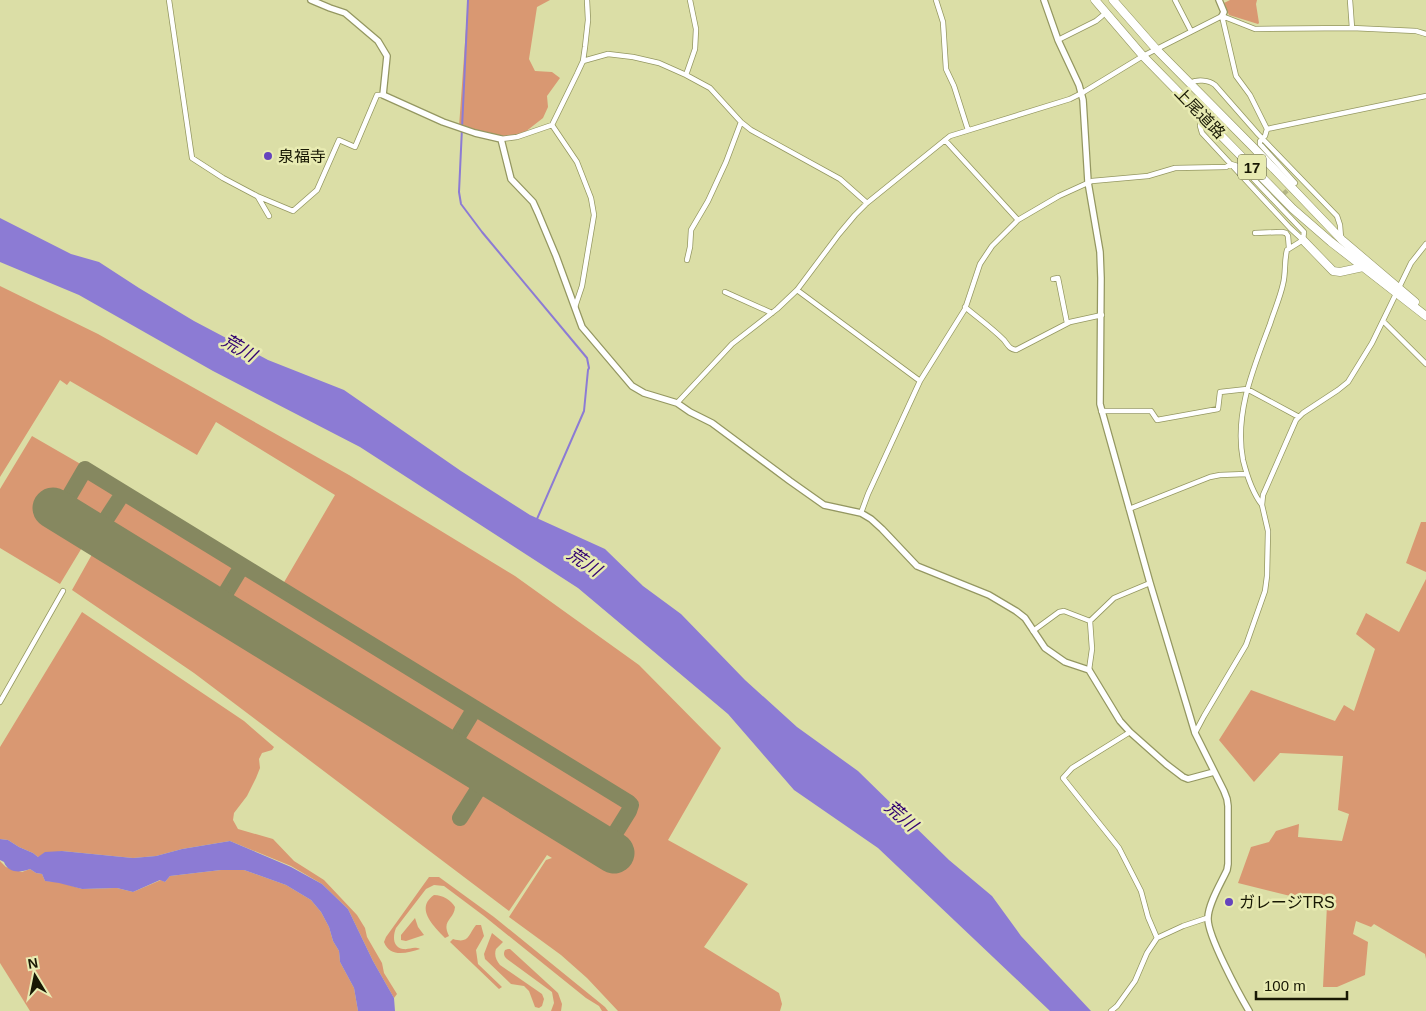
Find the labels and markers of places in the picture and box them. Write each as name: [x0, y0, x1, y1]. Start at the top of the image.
place label: 泉福寺: [278, 148, 326, 165]
marker: 泉福寺: [262, 150, 274, 162]
place label: ガレージTRS: [1239, 894, 1335, 911]
marker: ガレージTRS: [1223, 896, 1235, 908]

